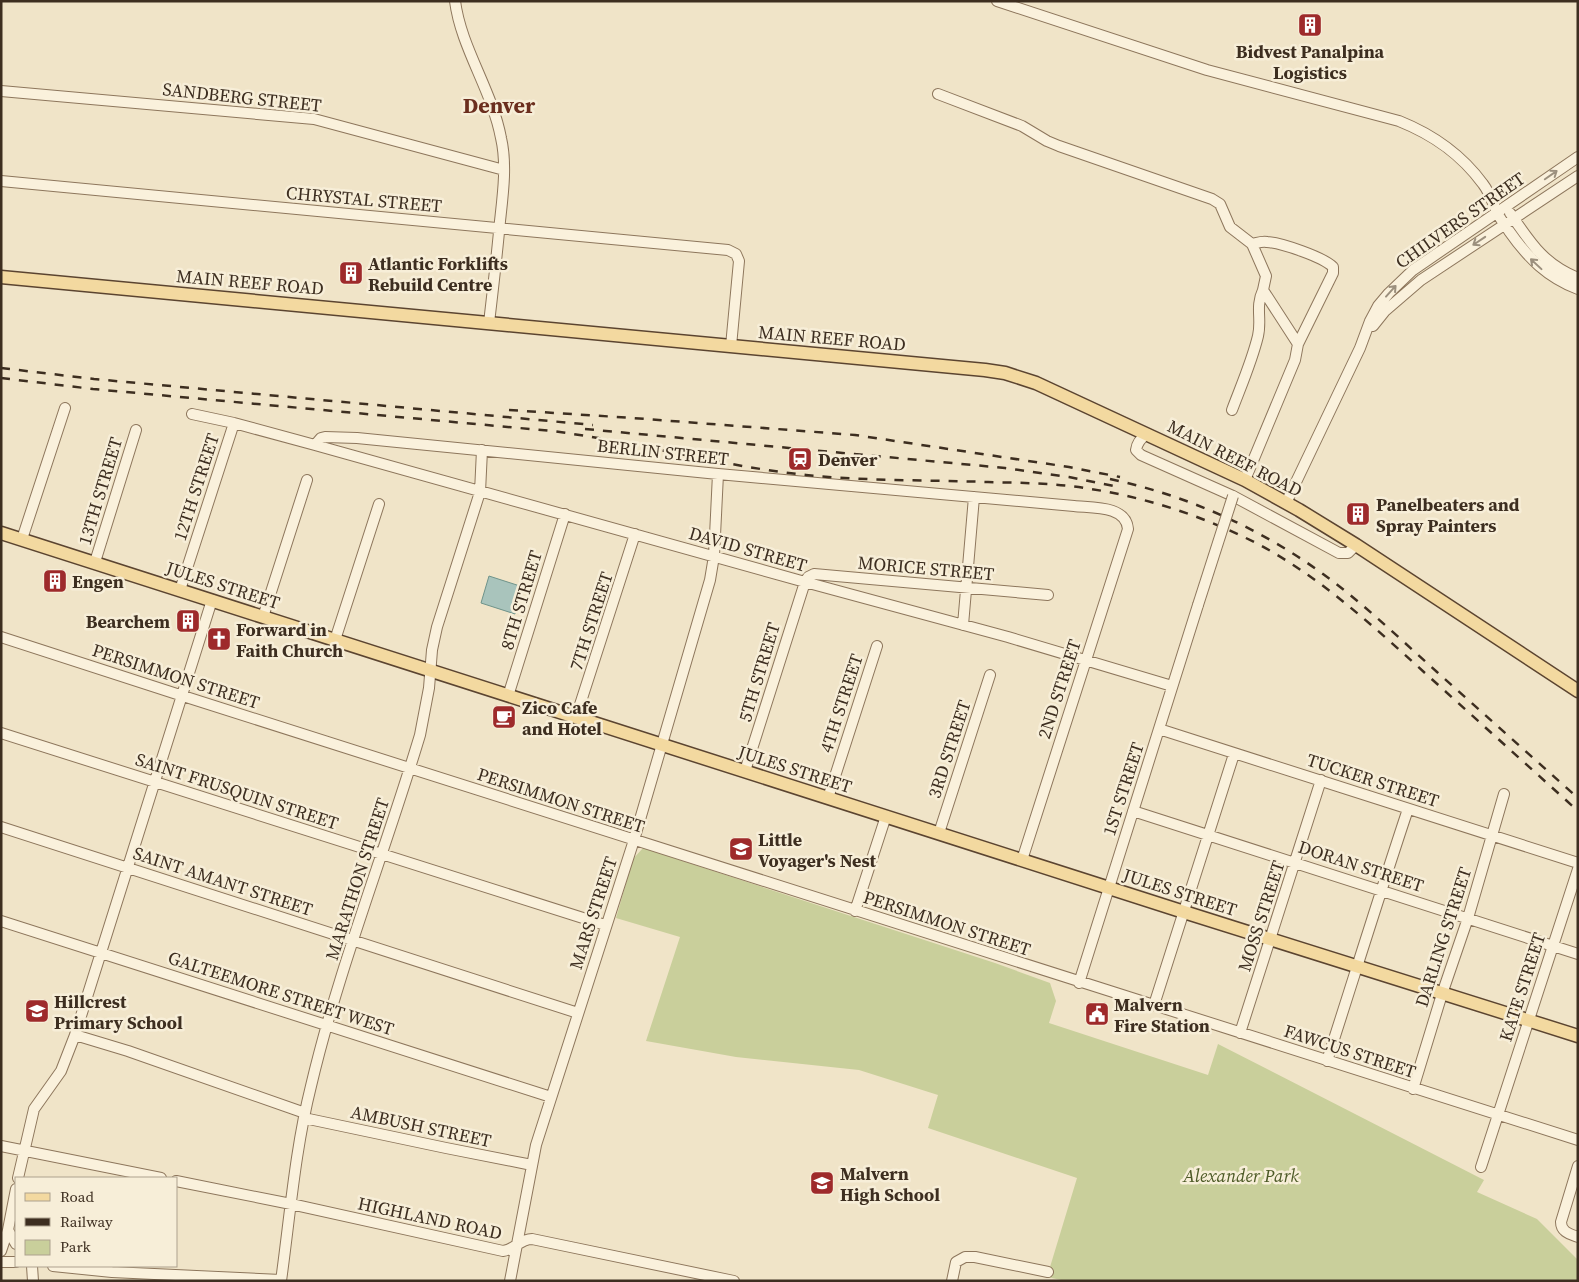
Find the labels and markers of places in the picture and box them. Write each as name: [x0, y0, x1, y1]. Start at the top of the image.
building icon: Bidvest Panalpina Logistics: [1297, 12, 1323, 38]
place label: Bidvest Panalpina Logistics: [1236, 39, 1385, 85]
place label: Atlantic Forklifts Rebuild Centre: [368, 251, 508, 297]
building icon: Atlantic Forklifts Rebuild Centre: [338, 260, 364, 286]
station icon: Denver: [787, 446, 813, 472]
place label: Denver: [818, 447, 878, 472]
place label: Panelbeaters and Spray Painters: [1376, 492, 1520, 538]
building icon: Panelbeaters and Spray Painters: [1345, 501, 1371, 527]
building icon: Engen: [42, 568, 68, 594]
place label: Engen: [72, 569, 124, 594]
building icon: Bearchem: [175, 608, 201, 634]
place label: Bearchem: [86, 609, 170, 634]
place label: Forward in Faith Church: [236, 617, 343, 663]
church icon: Forward in Faith Church: [206, 626, 232, 652]
place label: Zico Cafe and Hotel: [522, 695, 602, 741]
cafe icon: Zico Cafe and Hotel: [491, 704, 517, 730]
place label: Little Voyager's Nest: [758, 827, 877, 873]
school or university icon: Little Voyager's Nest: [728, 836, 754, 862]
place label: Hillcrest Primary School: [54, 989, 183, 1035]
place label: Malvern Fire Station: [1114, 992, 1210, 1038]
school or university icon: Hillcrest Primary School: [24, 998, 50, 1024]
public building icon: Malvern Fire Station: [1084, 1001, 1110, 1027]
place label: Malvern High School: [840, 1161, 940, 1207]
school or university icon: Malvern High School: [809, 1170, 835, 1196]

